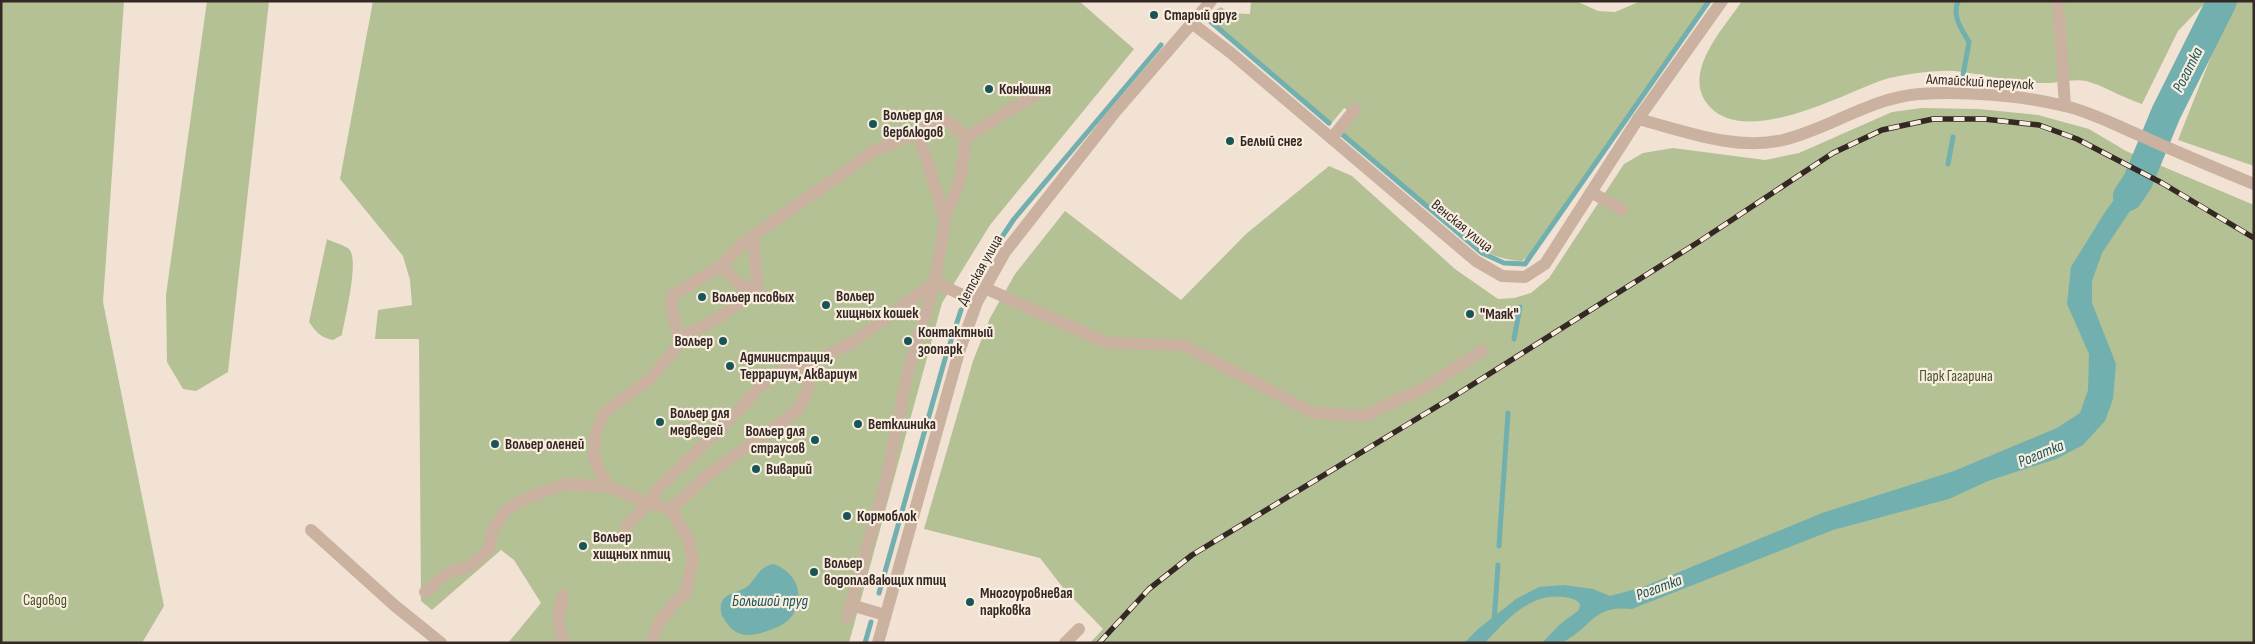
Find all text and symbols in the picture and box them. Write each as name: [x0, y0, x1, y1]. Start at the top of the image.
place label: Старый друг: [1164, 6, 1237, 25]
marker: Старый друг: [1148, 9, 1160, 21]
water label: Рогатка: [2169, 44, 2208, 96]
street label: Алтайский переулок: [1925, 70, 2035, 94]
place label: Конюшня: [999, 80, 1051, 99]
marker: Конюшня: [983, 83, 995, 95]
place label: Вольер для верблюдов: [883, 106, 943, 142]
marker: Вольер для верблюдов: [867, 118, 879, 130]
place label: Белый снег: [1240, 132, 1303, 151]
marker: Белый снег: [1224, 135, 1236, 147]
street label: Венская улица: [1427, 195, 1497, 257]
street label: Детская улица: [953, 231, 1007, 309]
place label: Вольер хищных кошек: [836, 287, 919, 323]
place label: Вольер псовых: [712, 288, 795, 307]
marker: Вольер псовых: [696, 291, 708, 303]
marker: Вольер хищных кошек: [820, 299, 832, 311]
place label: "Маяк": [1480, 305, 1519, 324]
marker: "Маяк": [1464, 308, 1476, 320]
place label: Контактный зоопарк: [918, 323, 993, 359]
place label: Вольер: [674, 332, 713, 351]
marker: Вольер: [717, 335, 729, 347]
marker: Контактный зоопарк: [902, 335, 914, 347]
place label: Администрация, Террариум, Аквариум: [739, 348, 858, 384]
marker: Администрация, Террариум, Аквариум: [724, 360, 736, 372]
park label: Парк Гагарина: [1919, 367, 1993, 386]
place label: Вольер для медведей: [670, 404, 730, 440]
place label: Ветклиника: [868, 415, 936, 434]
marker: Вольер для медведей: [654, 416, 666, 428]
marker: Ветклиника: [852, 418, 864, 430]
place label: Вольер для страусов: [745, 422, 805, 458]
marker: Вольер для страусов: [809, 434, 821, 446]
place label: Вольер оленей: [505, 435, 584, 454]
water label: Рогатка: [2015, 436, 2067, 472]
marker: Вольер оленей: [489, 438, 501, 450]
place label: Виварий: [766, 460, 812, 479]
marker: Виварий: [750, 463, 762, 475]
place label: Кормоблок: [857, 507, 917, 526]
marker: Кормоблок: [841, 510, 853, 522]
place label: Вольер хищных птиц: [593, 528, 671, 564]
marker: Вольер хищных птиц: [577, 540, 589, 552]
place label: Вольер водоплавающих птиц: [824, 554, 946, 590]
marker: Вольер водоплавающих птиц: [808, 566, 820, 578]
water label: Рогатка: [1633, 571, 1685, 605]
place label: Многоуровневая парковка: [980, 584, 1073, 620]
park label: Садовод: [23, 591, 67, 610]
water label: Большой пруд: [732, 592, 808, 611]
marker: Многоуровневая парковка: [964, 596, 976, 608]

